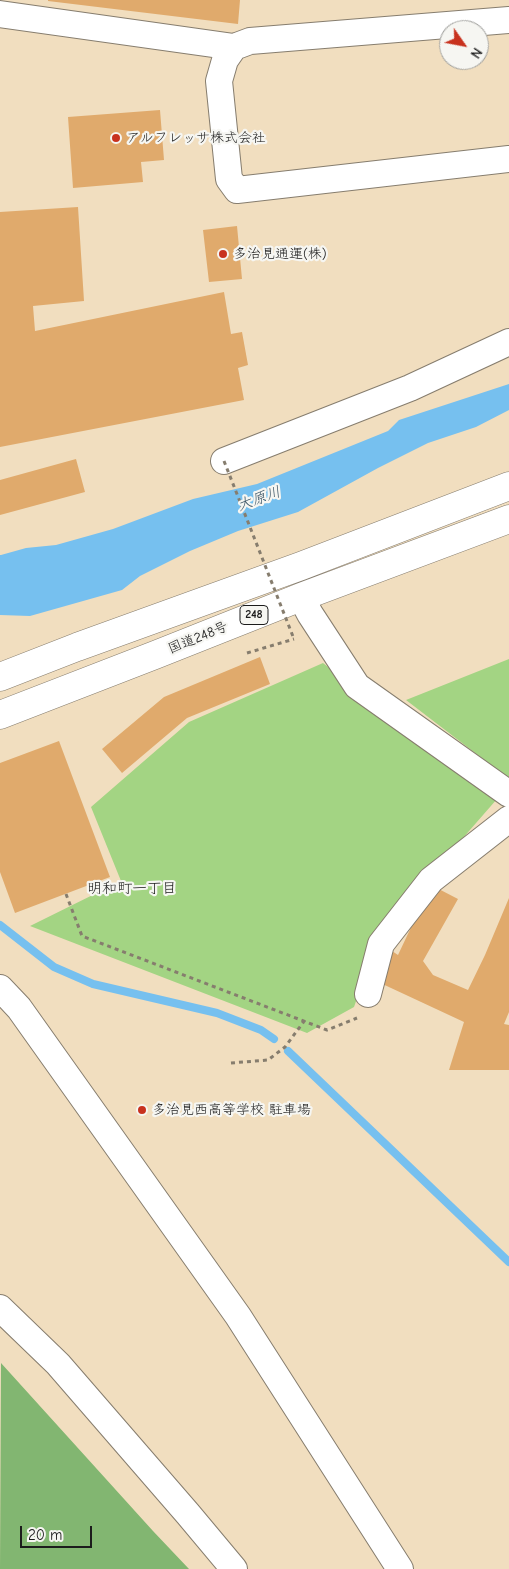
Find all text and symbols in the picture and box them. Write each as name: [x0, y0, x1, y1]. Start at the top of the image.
north arrow: [439, 20, 489, 70]
text: N: [467, 44, 486, 61]
place label: アルフレッサ株式会社: [126, 130, 266, 146]
marker: アルフレッサ株式会社: [110, 132, 122, 144]
place label: 多治見通運(株): [233, 246, 327, 262]
marker: 多治見通運(株): [217, 248, 229, 260]
water label: 大原川: [235, 483, 283, 515]
road number: 248: [240, 606, 268, 624]
street label: 国道248号: [166, 618, 230, 658]
district label: 明和町一丁目: [87, 880, 177, 898]
place label: 多治見西高等学校 駐車場: [152, 1102, 311, 1118]
marker: 多治見西高等学校 駐車場: [136, 1104, 148, 1116]
scale bar: [22, 1516, 95, 1548]
text: 20 m: [28, 1526, 62, 1544]

